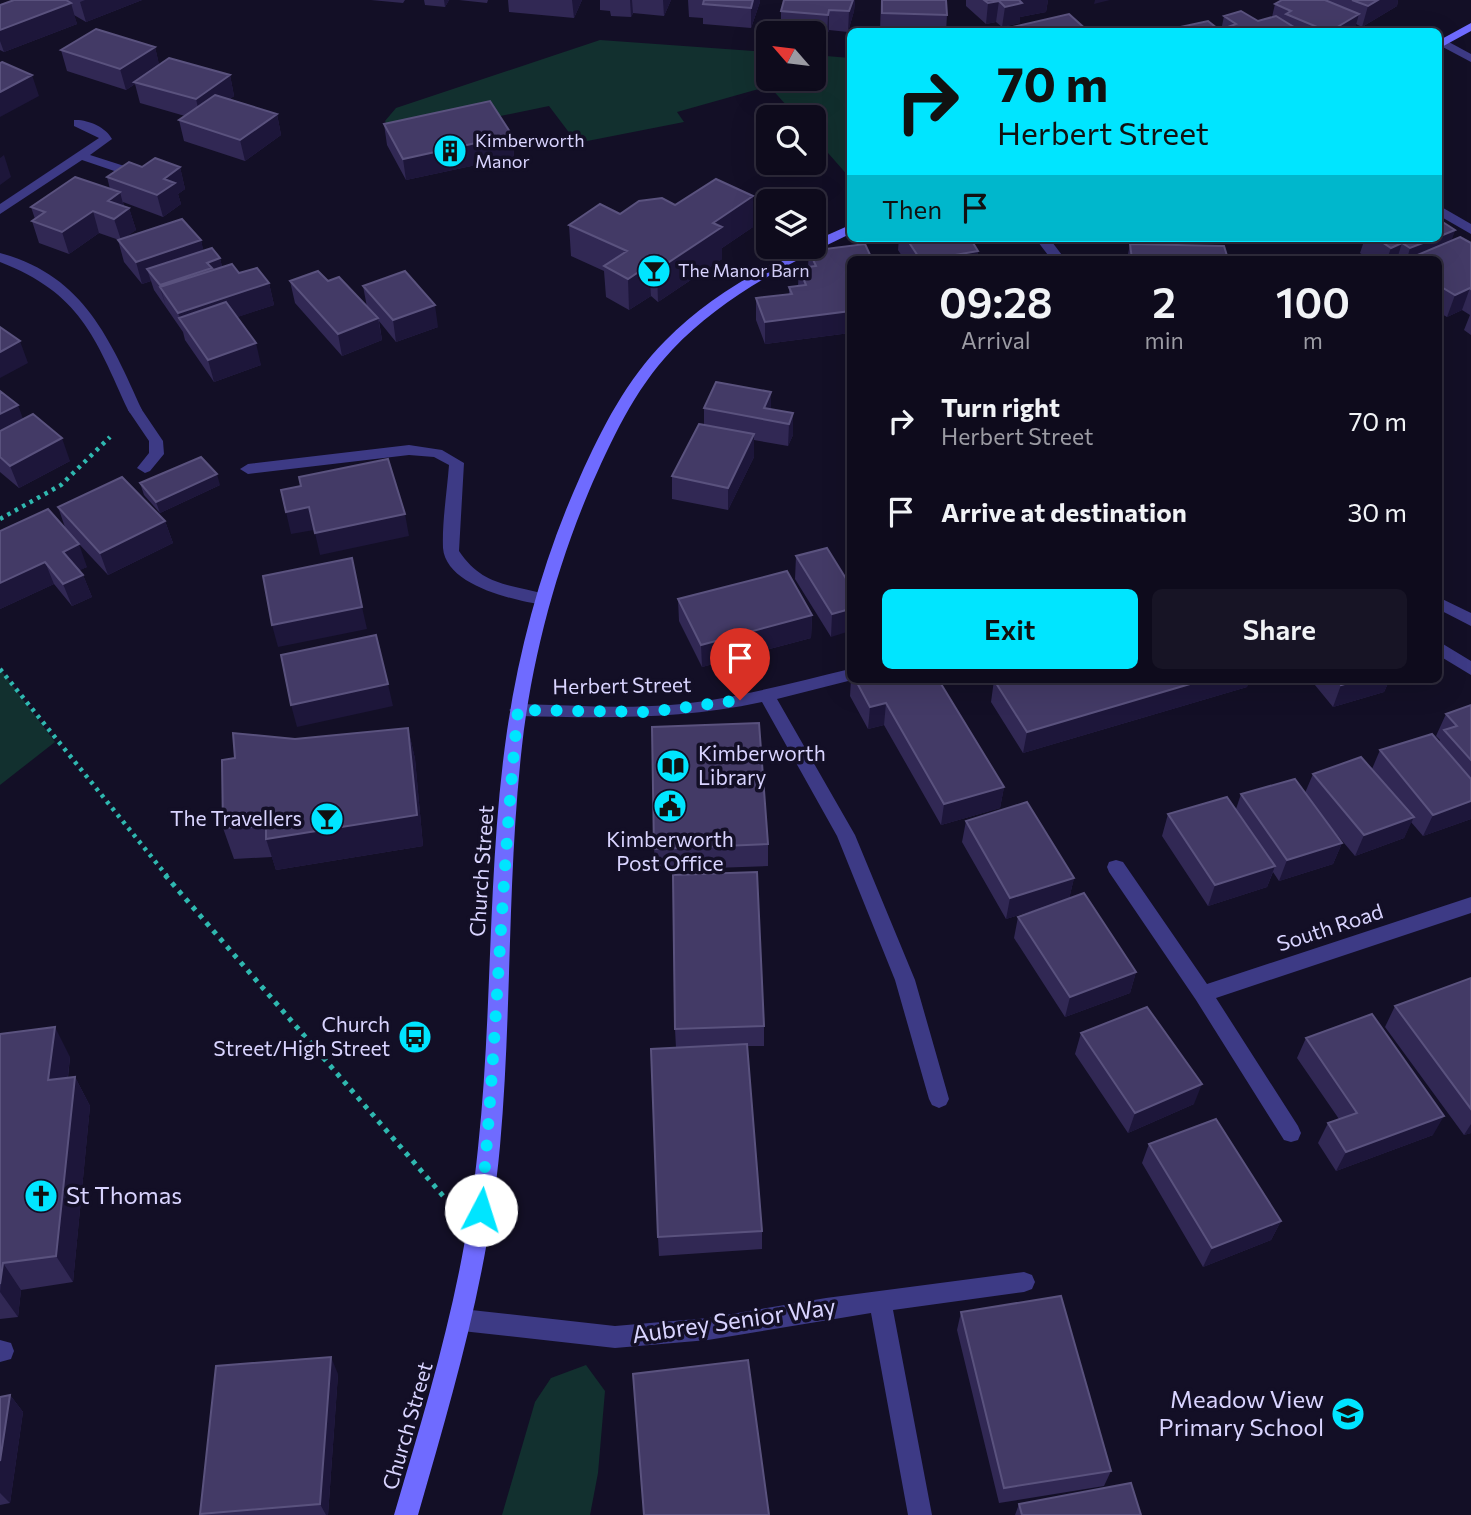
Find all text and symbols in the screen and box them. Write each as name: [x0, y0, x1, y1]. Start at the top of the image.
north arrow: [756, 21, 826, 91]
map controls: [756, 21, 826, 259]
text: 70 m: [997, 52, 1108, 112]
icon: right: [882, 56, 973, 147]
button: search: [756, 105, 826, 175]
text: Herbert Street: [997, 112, 1209, 152]
place label: Kimberworth Manor: [475, 129, 584, 172]
building icon: Kimberworth Manor: [431, 132, 469, 170]
button: layers: [756, 189, 826, 259]
icon: arrive: [956, 189, 994, 227]
text: Then: [882, 193, 942, 224]
bar icon: The Manor Barn: [635, 252, 673, 290]
place label: The Manor Barn: [678, 259, 810, 281]
text: 09:28: [939, 275, 1053, 327]
text: 2: [1152, 275, 1176, 327]
text: 100: [1276, 275, 1350, 327]
text: Arrival: [961, 326, 1031, 354]
text: min: [1145, 326, 1184, 354]
text: m: [1303, 326, 1323, 354]
text: Turn right: [941, 391, 1060, 422]
icon: right: [882, 402, 920, 440]
text: 70 m: [1349, 405, 1407, 436]
text: Herbert Street: [941, 422, 1093, 450]
icon: arrive: [882, 493, 920, 531]
text: Arrive at destination: [941, 496, 1187, 527]
text: 30 m: [1348, 496, 1407, 527]
button: Exit: [882, 589, 1138, 669]
button: Share: [1152, 589, 1407, 669]
pin: [710, 628, 770, 700]
icon: arrive: [721, 639, 759, 677]
street label: Herbert Street: [552, 671, 692, 698]
place label: Kimberworth Library: [698, 740, 826, 789]
library icon: Kimberworth Library: [654, 747, 692, 785]
public building icon: Kimberworth Post Office: [651, 787, 689, 825]
bar icon: The Travellers: [308, 800, 346, 838]
street label: Church Street: [463, 804, 498, 938]
place label: The Travellers: [170, 805, 302, 830]
place label: Kimberworth Post Office: [606, 826, 734, 875]
street label: South Road: [1273, 898, 1386, 956]
place label: Church Street/High Street: [213, 1011, 390, 1060]
bus stop icon: Church Street/High Street: [396, 1018, 434, 1056]
position arrow: [444, 1173, 518, 1247]
church icon: St Thomas: [22, 1177, 60, 1215]
place label: St Thomas: [66, 1180, 182, 1209]
street label: Aubrey Senior Way: [630, 1291, 838, 1348]
street label: Church Street: [376, 1359, 437, 1492]
place label: Meadow View Primary School: [1159, 1384, 1324, 1441]
school or university icon: Meadow View Primary School: [1329, 1395, 1367, 1433]

